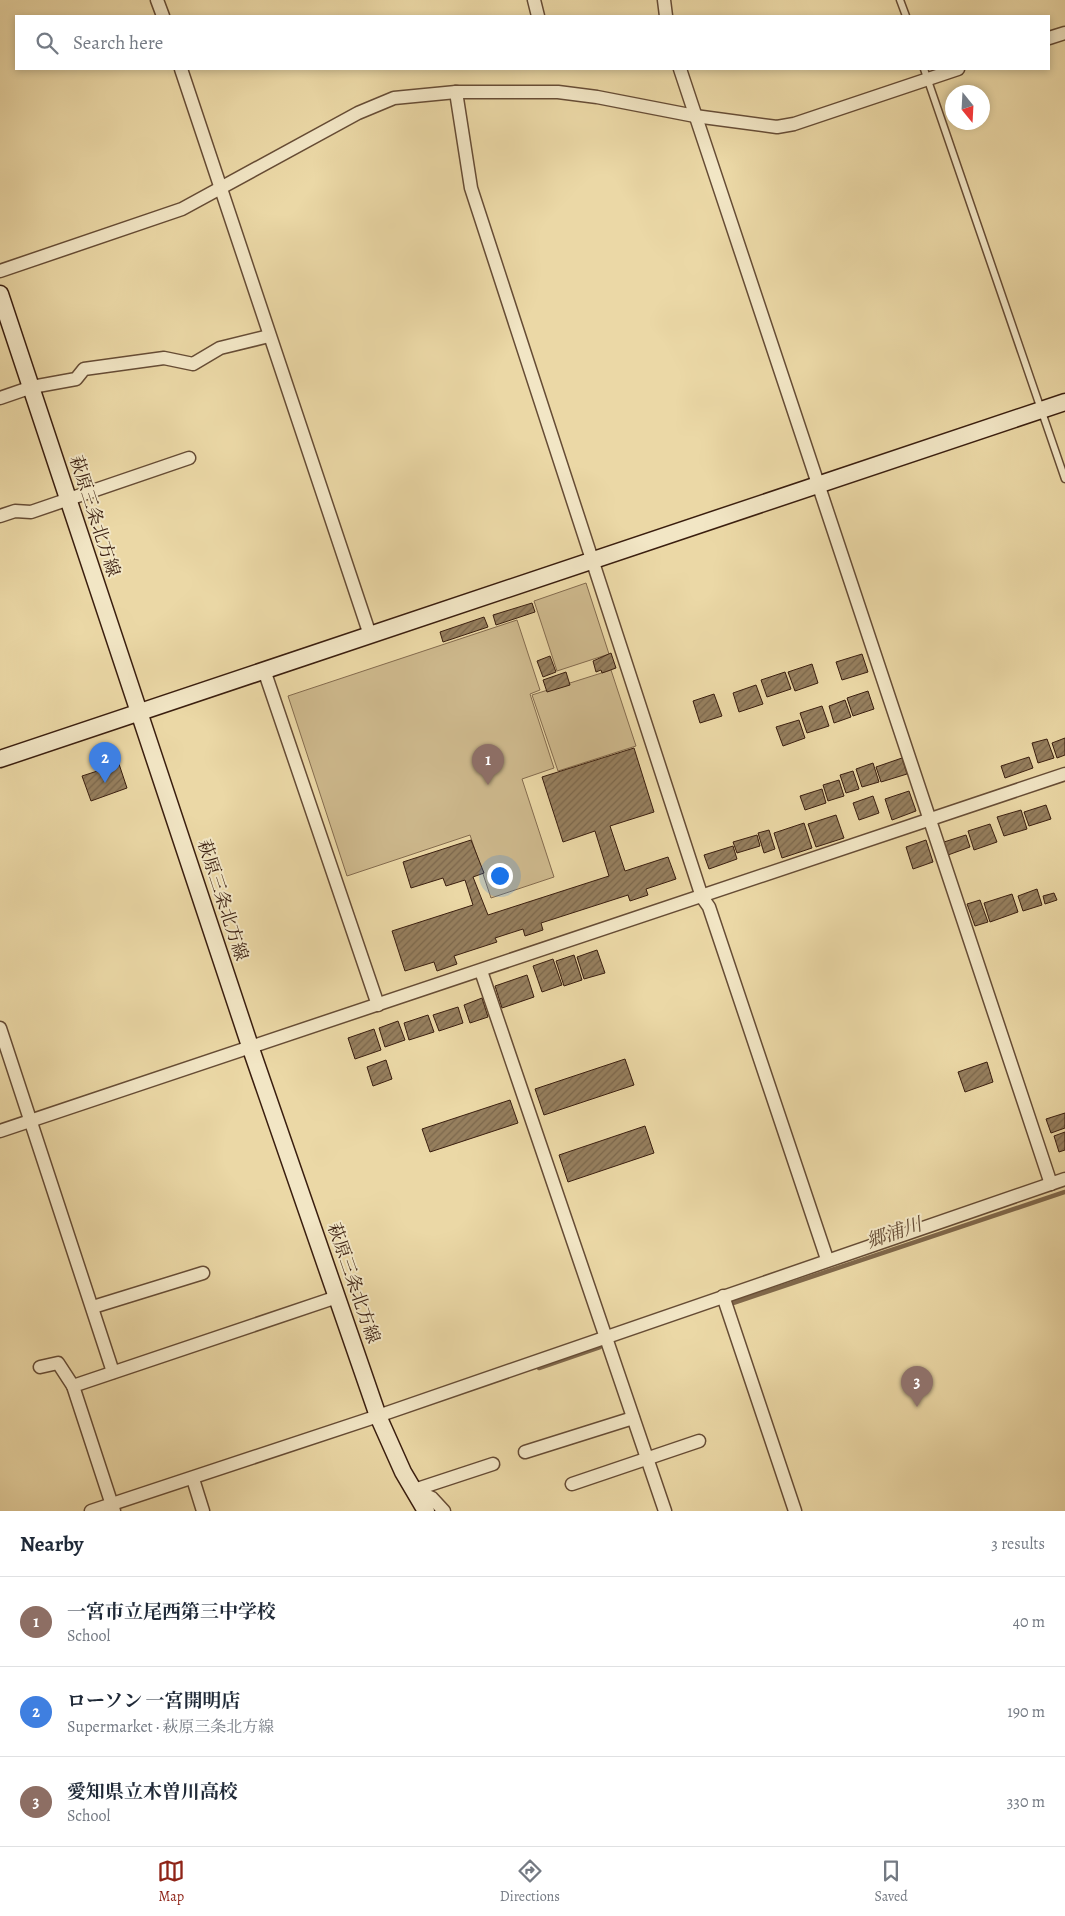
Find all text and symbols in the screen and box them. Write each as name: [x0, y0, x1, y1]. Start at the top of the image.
search box: [15, 15, 1050, 70]
icon: search: [33, 29, 61, 57]
text: Search here: [73, 30, 163, 56]
north arrow: [945, 85, 990, 130]
street label: 萩原三条北方線: [64, 452, 126, 580]
pin: 2: [89, 742, 121, 783]
pin: 1: [472, 744, 504, 785]
street label: 萩原三条北方線: [192, 836, 254, 964]
your location: [487, 863, 513, 889]
water label: 郷浦川: [863, 1211, 927, 1255]
street label: 萩原三条北方線: [322, 1220, 386, 1346]
pin: 3: [901, 1366, 933, 1407]
text: Nearby: [20, 1530, 83, 1558]
text: 3 results: [991, 1533, 1045, 1555]
text: 一宮市立尾西第三中学校: [67, 1599, 276, 1625]
text: 1: [33, 1611, 39, 1633]
text: 40 m: [1013, 1611, 1045, 1633]
text: School: [67, 1625, 110, 1647]
text: ローソン 一宮開明店: [67, 1688, 241, 1714]
text: 2: [32, 1701, 40, 1723]
text: 190 m: [1007, 1701, 1045, 1723]
text: Supermarket · 萩原三条北方線: [67, 1716, 274, 1738]
text: 愛知県立木曽川高校: [67, 1779, 238, 1805]
text: 3: [33, 1791, 39, 1813]
text: 330 m: [1007, 1791, 1045, 1813]
text: School: [67, 1805, 110, 1827]
tab: Map: [157, 1857, 185, 1906]
tab: Directions: [500, 1857, 560, 1906]
tab: Saved: [875, 1857, 908, 1906]

